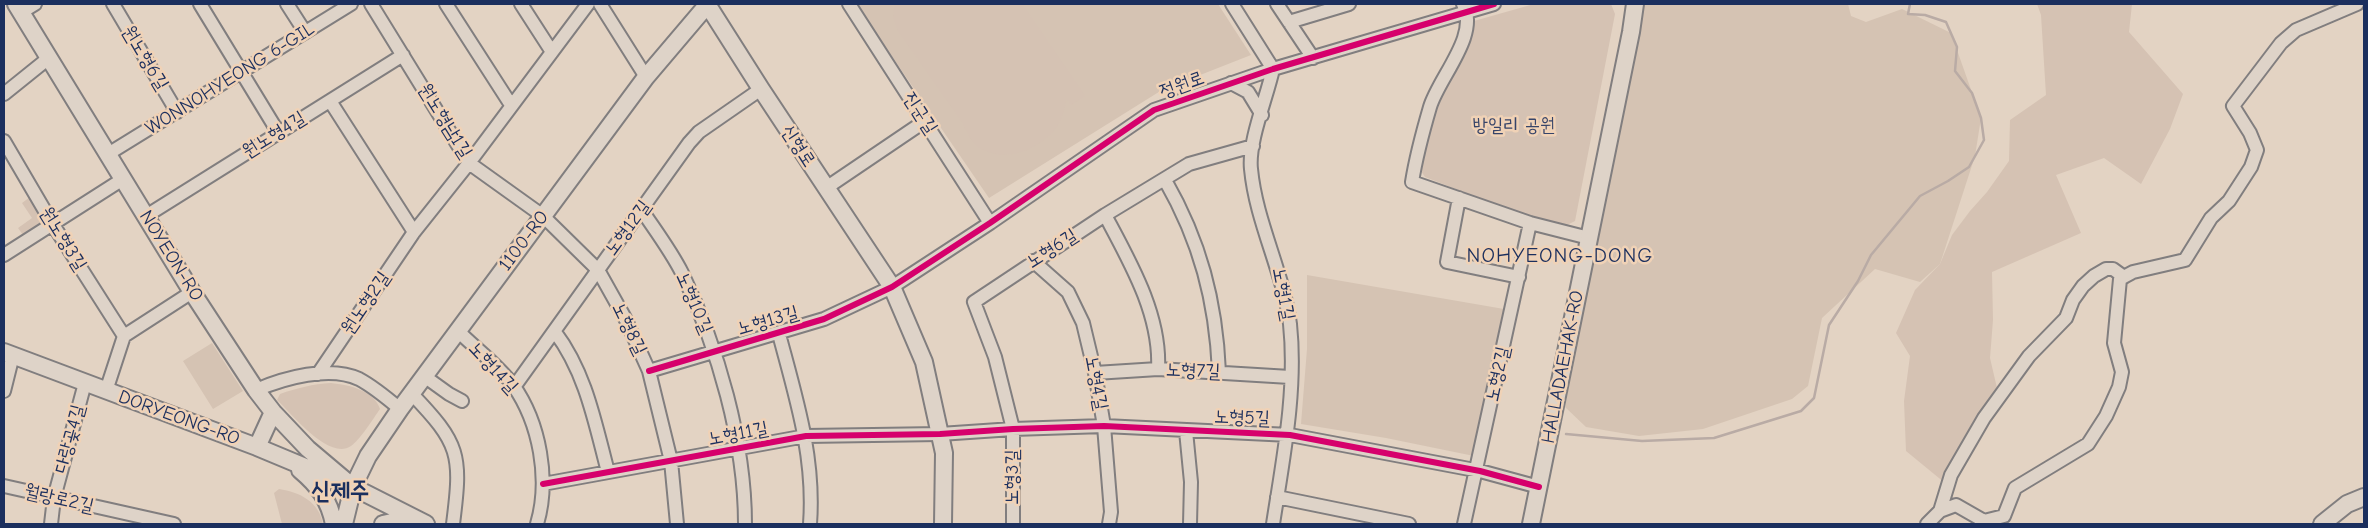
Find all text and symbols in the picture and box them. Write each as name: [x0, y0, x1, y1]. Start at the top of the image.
street label: WONNOHYEONG 6-GIL: [141, 18, 319, 140]
street label: 원노형6길: [117, 22, 173, 94]
street label: 정원로: [1157, 66, 1207, 104]
street label: 원노형남1길: [413, 79, 477, 163]
street label: 진군길: [898, 88, 942, 138]
street label: 원노형4길: [238, 107, 310, 163]
park label: 방일리 공원: [1473, 115, 1555, 137]
street label: 신형로: [776, 121, 820, 171]
street label: 노형12길: [600, 196, 656, 260]
street label: 원노형3길: [35, 203, 91, 275]
street label: NOYEON-RO: [134, 206, 208, 306]
street label: 1100-RO: [494, 206, 554, 276]
street label: 노형6길: [1022, 224, 1082, 274]
district label: NOHYEONG-DONG: [1465, 243, 1655, 269]
street label: 노형1길: [1267, 266, 1299, 322]
street label: 원노형2길: [337, 267, 395, 339]
street label: 노형10길: [670, 269, 718, 337]
street label: HALLADAEHAK-RO: [1537, 289, 1589, 445]
street label: 노형8길: [607, 299, 651, 359]
street label: 노형13길: [735, 301, 801, 341]
street label: 노형14길: [463, 337, 523, 399]
street label: 노형2길: [1481, 344, 1515, 404]
street label: 노형4길: [1080, 354, 1112, 412]
street label: 노형7길: [1165, 359, 1221, 383]
street label: DORYEONG-RO: [115, 385, 243, 451]
street label: 다랑곶4길: [50, 402, 90, 476]
street label: 노형5길: [1214, 406, 1270, 430]
street label: 노형11길: [706, 417, 770, 451]
street label: 노형3길: [1002, 449, 1024, 505]
district label: 신제주: [311, 477, 369, 505]
street label: 월랑로2길: [22, 480, 96, 518]

